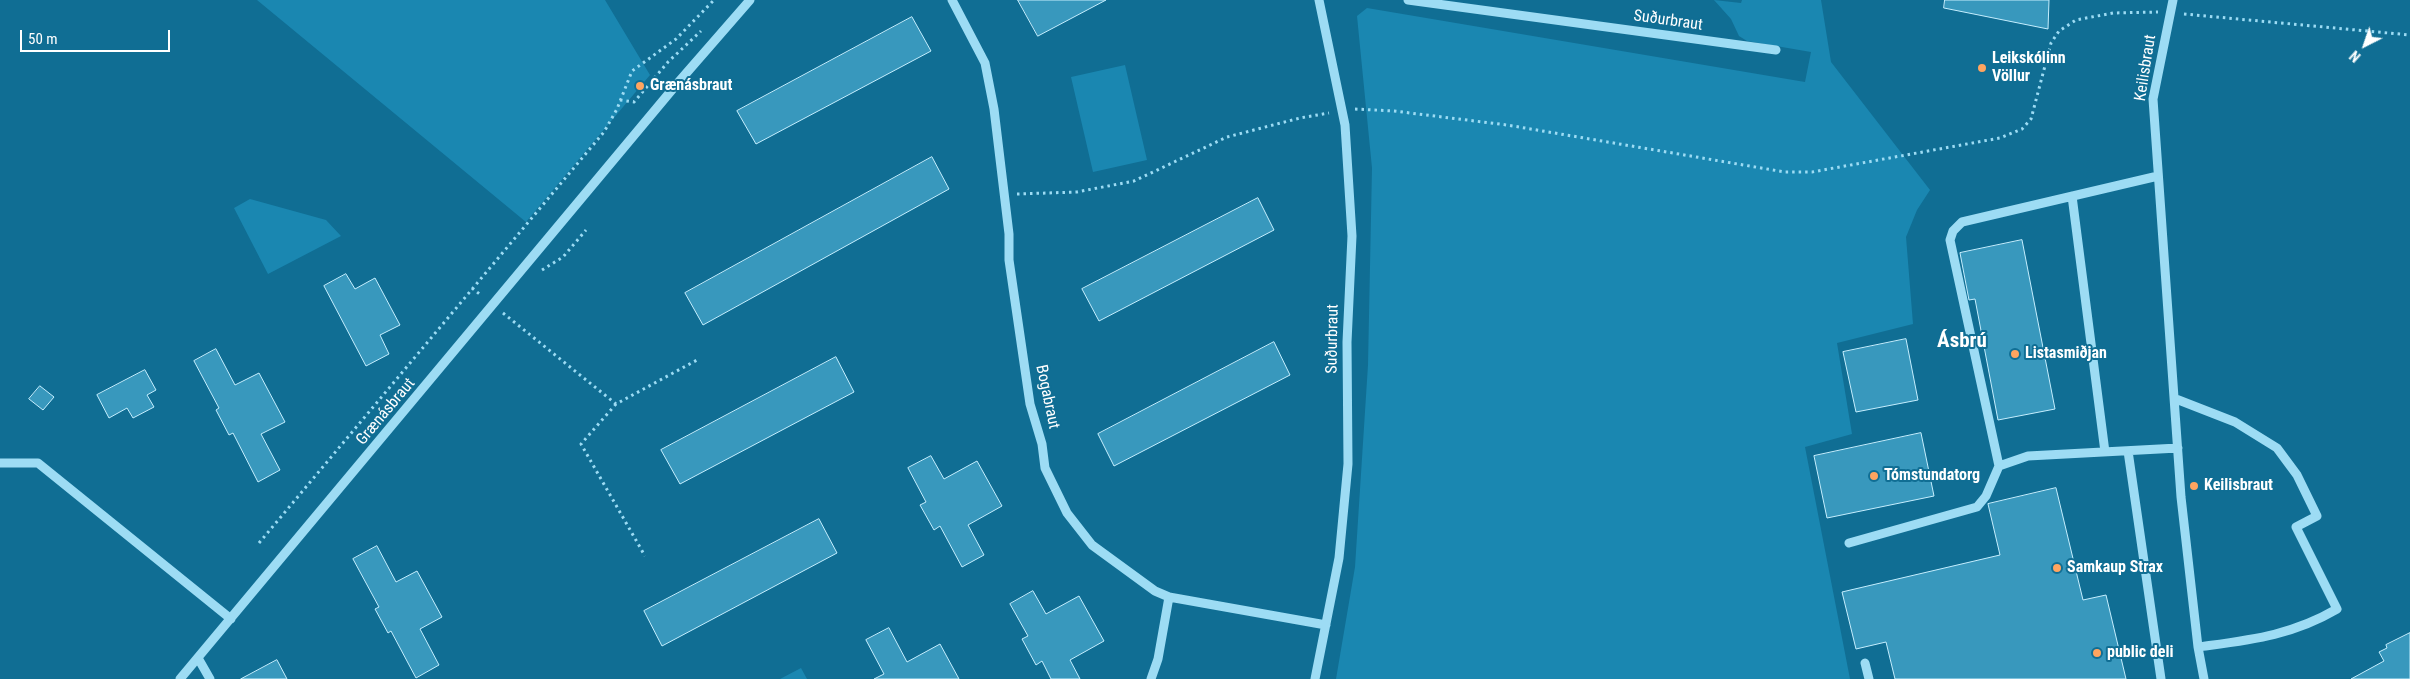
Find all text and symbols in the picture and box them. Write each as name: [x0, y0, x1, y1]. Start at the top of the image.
street label: Suðurbraut: [1632, 7, 1704, 35]
scale bar: [22, 20, 172, 52]
north arrow: [2340, 20, 2390, 70]
text: 50 m: [28, 30, 58, 48]
street label: Keilisbraut: [2131, 33, 2161, 103]
text: N: [2347, 47, 2364, 65]
place label: Leikskólinn Völlur: [1992, 49, 2066, 87]
marker: Leikskólinn Völlur: [1976, 62, 1988, 74]
place label: Grænásbraut: [650, 76, 732, 96]
marker: Grænásbraut: [634, 80, 646, 92]
street label: Suðurbraut: [1323, 304, 1343, 374]
district label: Ásbrú: [1937, 329, 1987, 355]
place label: Listasmiðjan: [2025, 344, 2107, 364]
marker: Listasmiðjan: [2009, 348, 2021, 360]
street label: Bogabraut: [1031, 363, 1063, 431]
street label: Grænásbraut: [353, 375, 419, 449]
place label: Tómstundatorg: [1884, 466, 1980, 486]
marker: Tómstundatorg: [1868, 470, 1880, 482]
place label: Keilisbraut: [2204, 476, 2273, 496]
marker: Keilisbraut: [2188, 480, 2200, 492]
place label: Samkaup Strax: [2067, 558, 2163, 578]
marker: Samkaup Strax: [2051, 562, 2063, 574]
place label: public deli: [2107, 643, 2173, 663]
marker: public deli: [2091, 647, 2103, 659]

